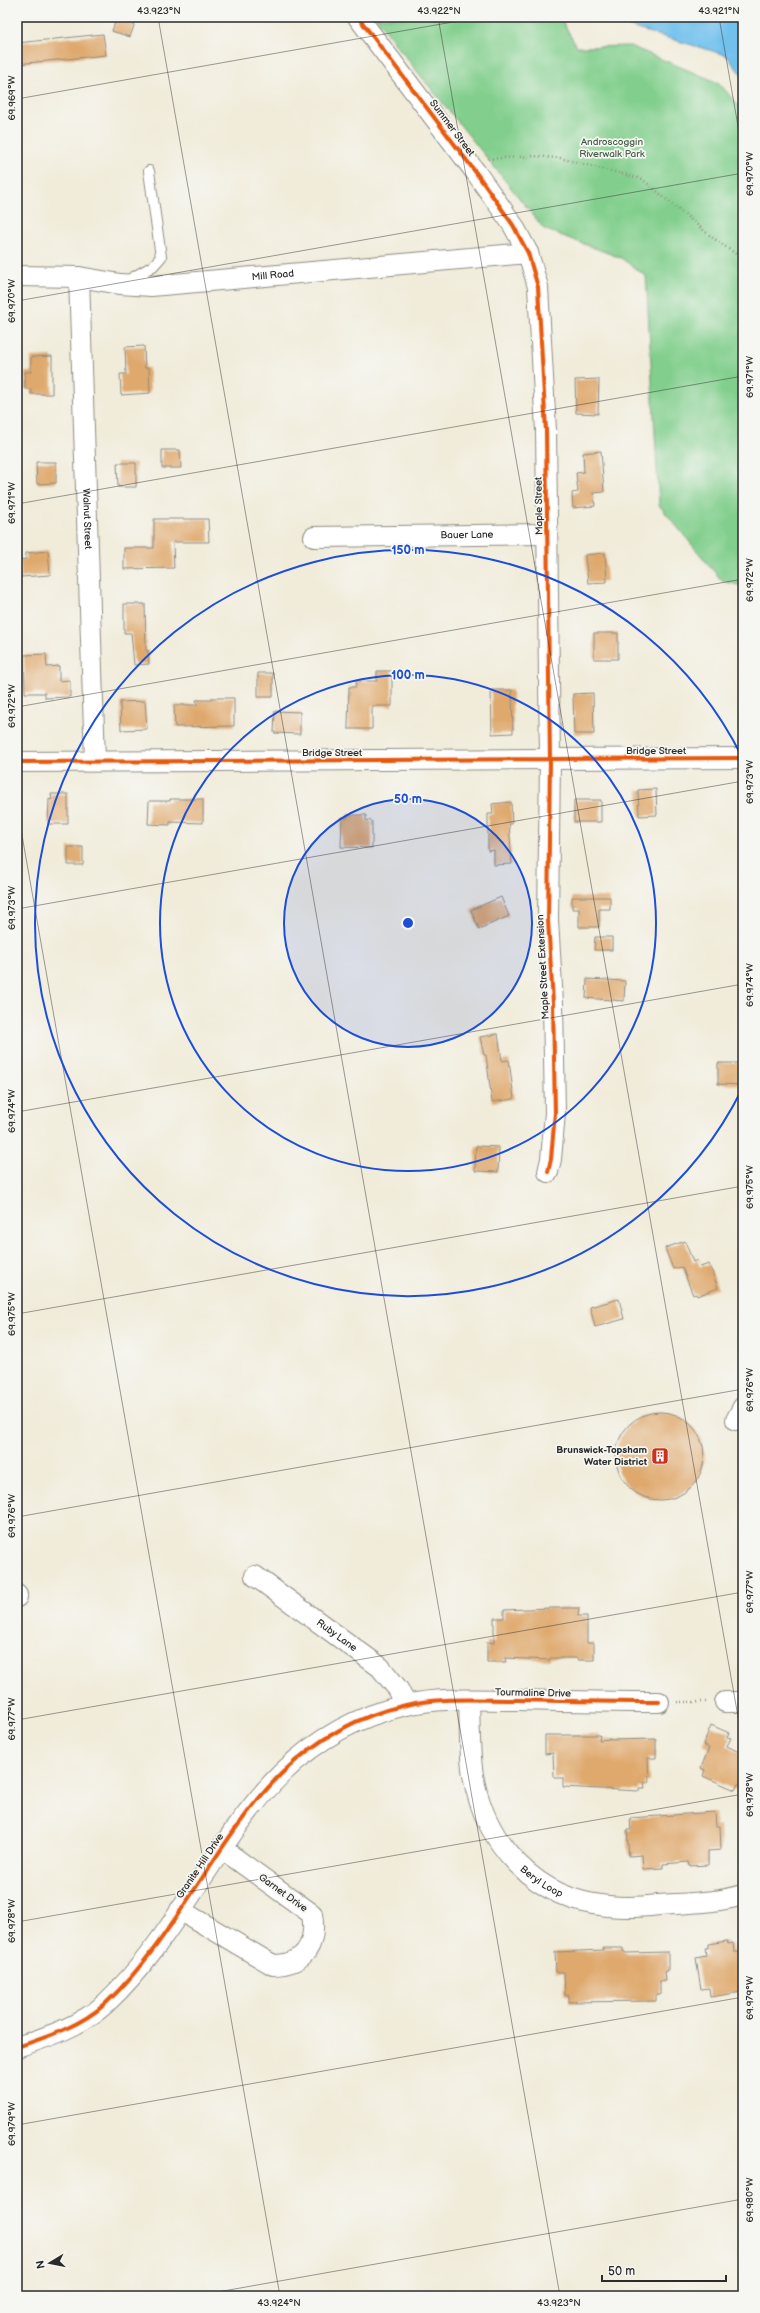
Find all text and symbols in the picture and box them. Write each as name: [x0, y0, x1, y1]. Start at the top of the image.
text: 43.923°N: [137, 5, 181, 17]
text: 43.922°N: [417, 5, 461, 17]
text: 43.921°N: [698, 5, 740, 17]
text: 69.969°W: [6, 75, 18, 121]
street label: Summer Street: [427, 97, 477, 159]
park label: Androscoggin Riverwalk Park: [579, 136, 645, 160]
text: 69.970°W: [744, 152, 756, 196]
street label: Mill Road: [251, 267, 295, 283]
text: 69.970°W: [6, 279, 18, 323]
text: 69.971°W: [744, 356, 756, 398]
street label: Maple Street: [532, 477, 546, 535]
text: 69.971°W: [6, 482, 18, 524]
street label: Walnut Street: [80, 488, 94, 549]
street label: Bauer Lane: [440, 529, 494, 541]
text: 150 m: [392, 543, 424, 558]
text: 69.972°W: [744, 558, 756, 602]
text: 100 m: [391, 668, 425, 683]
text: 69.972°W: [6, 684, 18, 728]
street label: Bridge Street: [626, 745, 686, 757]
street label: Bridge Street: [302, 747, 362, 759]
text: 69.973°W: [744, 760, 756, 804]
text: 50 m: [394, 792, 422, 807]
text: 69.973°W: [6, 886, 18, 930]
street label: Maple Street Extension: [534, 914, 552, 1020]
centre of rings: [401, 916, 415, 930]
text: 69.974°W: [744, 963, 756, 1007]
text: 69.974°W: [6, 1089, 18, 1133]
text: 69.975°W: [744, 1165, 756, 1209]
text: 69.975°W: [6, 1292, 18, 1336]
text: 69.976°W: [744, 1368, 756, 1412]
place label: Brunswick-Topsham Water District: [556, 1444, 648, 1468]
building icon: Brunswick-Topsham Water District: [650, 1446, 670, 1466]
text: 69.976°W: [6, 1494, 18, 1538]
text: 69.977°W: [744, 1570, 756, 1614]
street label: Ruby Lane: [314, 1617, 359, 1654]
street label: Tourmaline Drive: [495, 1686, 571, 1700]
text: 69.977°W: [6, 1697, 18, 1741]
text: 69.978°W: [744, 1773, 756, 1817]
street label: Granite Hill Drive: [174, 1831, 226, 1901]
street label: Beryl Loop: [518, 1863, 565, 1900]
street label: Garnet Drive: [256, 1871, 310, 1915]
text: 69.978°W: [6, 1899, 18, 1943]
text: 69.979°W: [744, 1976, 756, 2020]
text: 69.979°W: [6, 2102, 18, 2146]
text: 69.980°W: [744, 2177, 756, 2223]
north arrow: [30, 2243, 70, 2283]
scale bar: [602, 2257, 726, 2283]
text: N: [34, 2259, 48, 2270]
text: 50 m: [608, 2264, 635, 2279]
text: 43.924°N: [257, 2297, 301, 2309]
text: 43.923°N: [537, 2297, 581, 2309]

